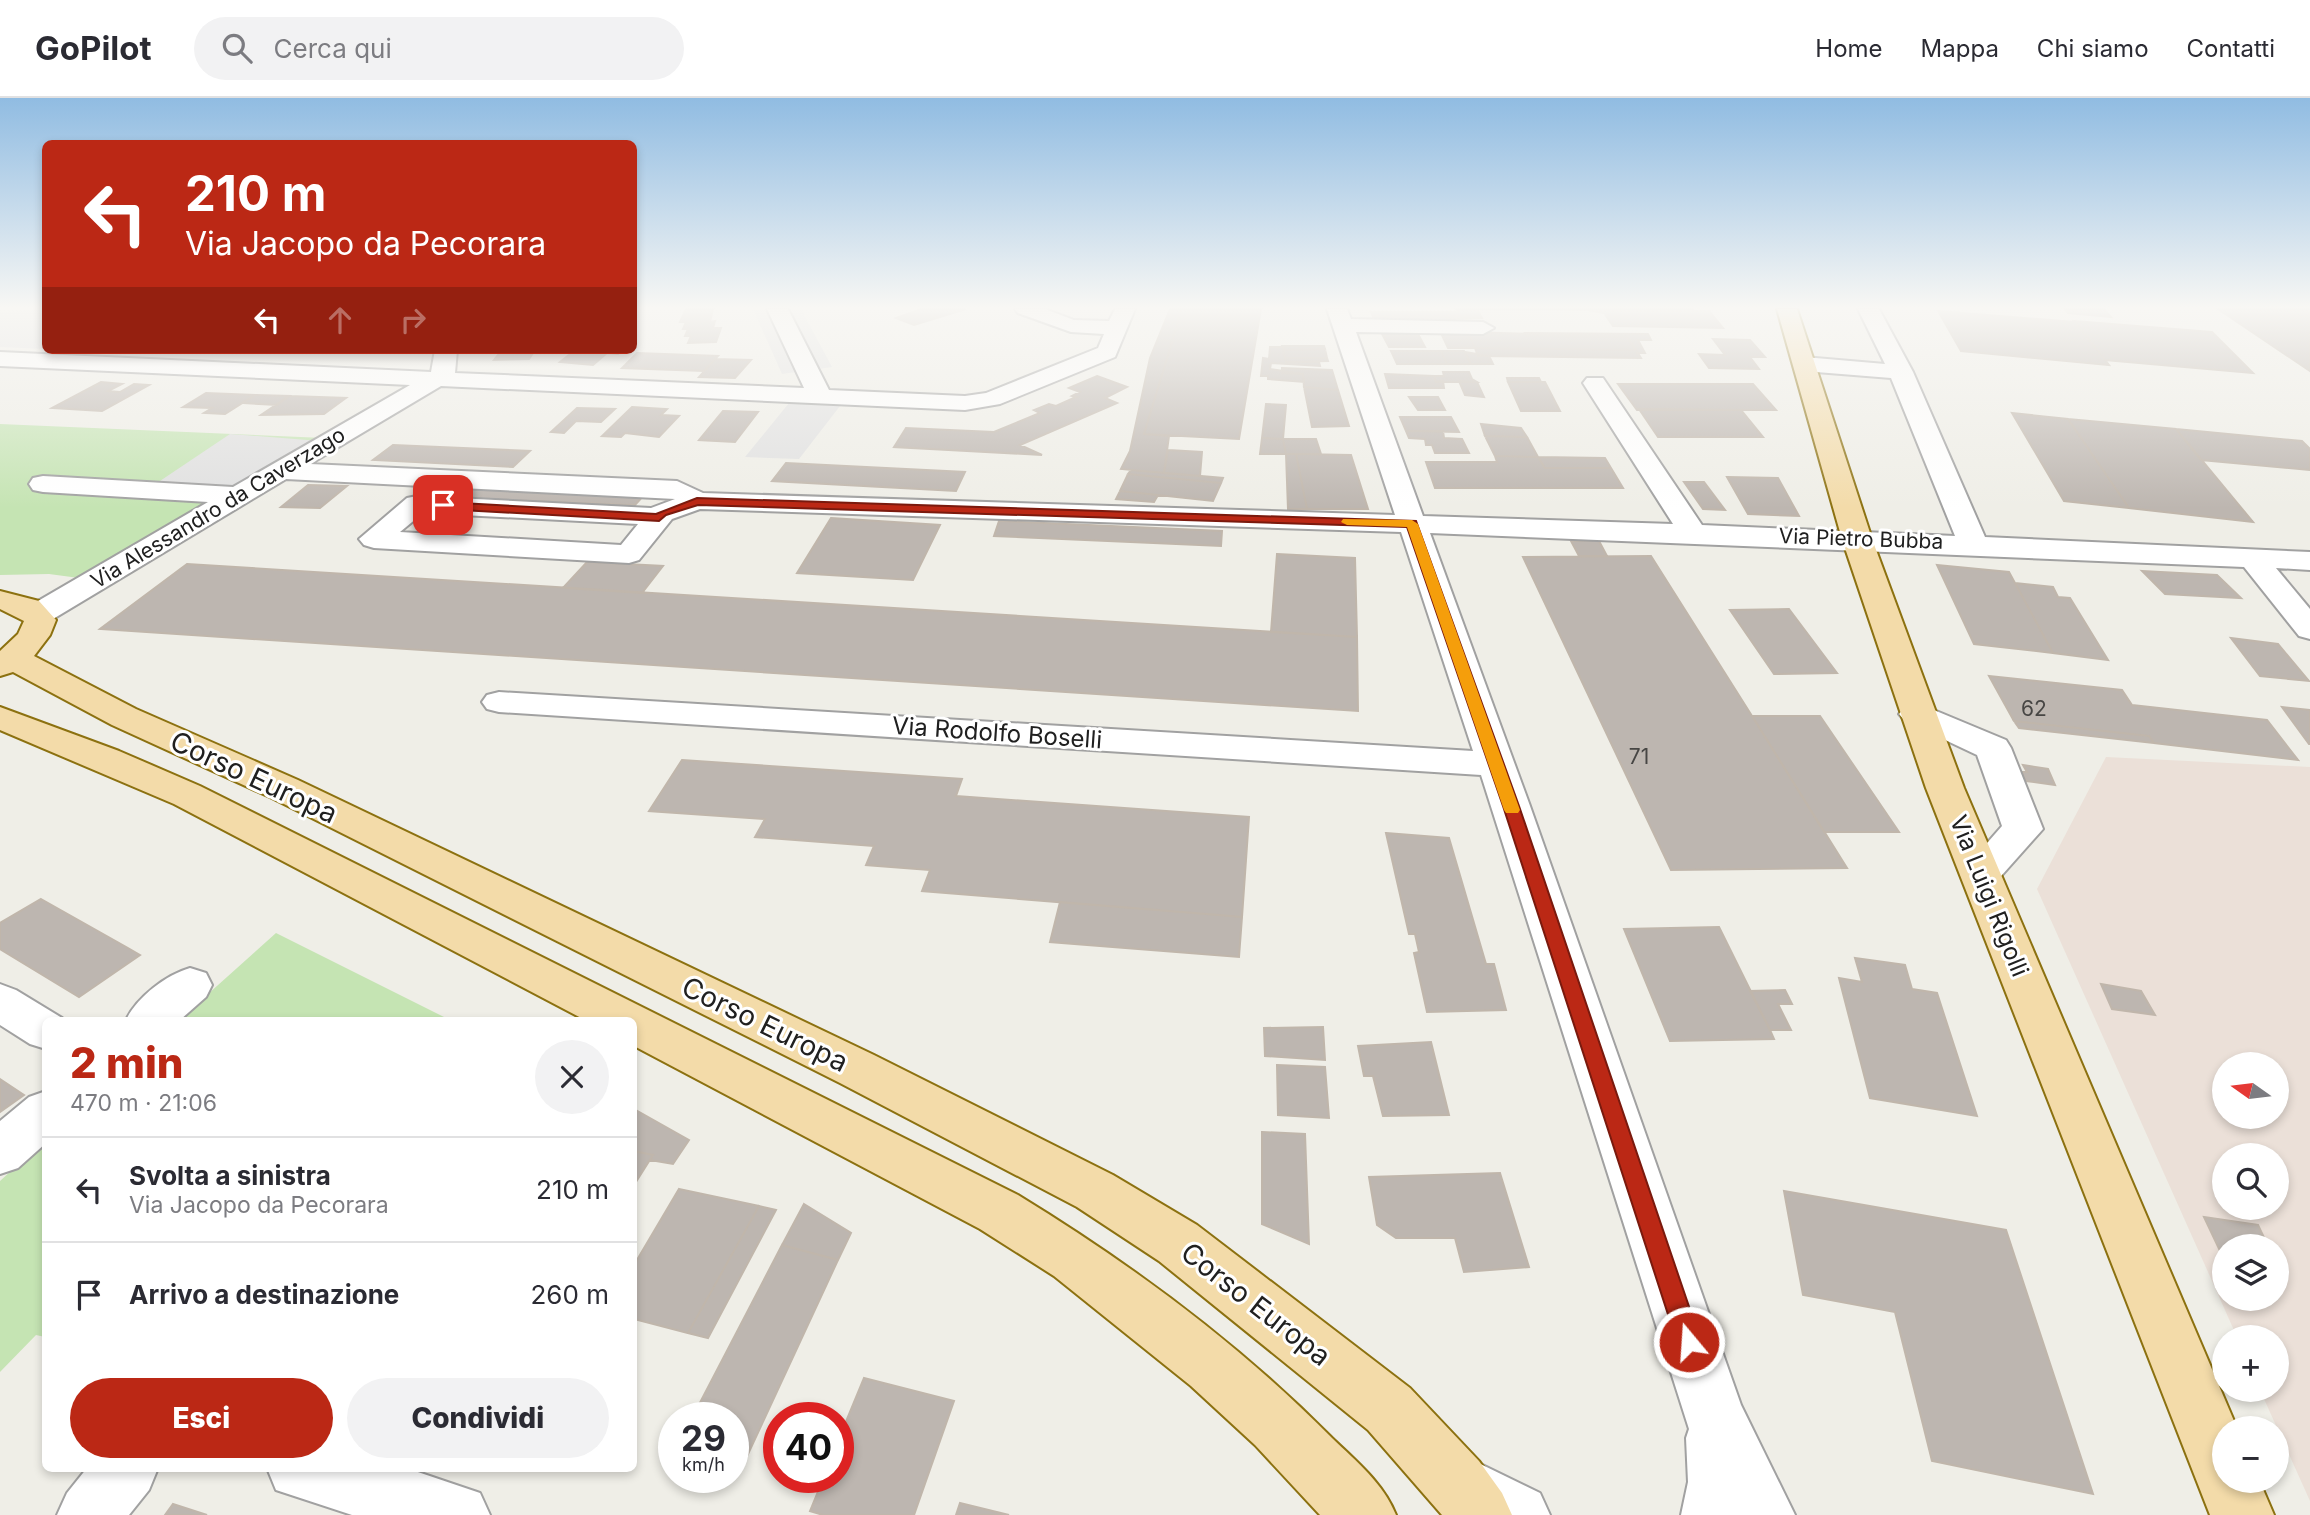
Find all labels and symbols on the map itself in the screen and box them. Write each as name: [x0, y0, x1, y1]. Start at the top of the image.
street label: Via Alessandro da Caverzago: [86, 422, 349, 594]
pin: [413, 475, 473, 535]
street label: Via Pietro Bubba: [1778, 523, 1944, 554]
house number: 62: [2021, 696, 2047, 721]
street label: Via Rodolfo Boselli: [891, 711, 1103, 754]
street label: Corso Europa: [165, 723, 343, 831]
house number: 71: [1629, 744, 1649, 769]
street label: Via Luigi Rigolli: [1944, 811, 2035, 981]
street label: Corso Europa: [676, 969, 854, 1079]
north arrow: [2212, 1052, 2289, 1129]
street label: Corso Europa: [1174, 1235, 1338, 1373]
position arrow: [1652, 1305, 1726, 1379]
speed limit sign: 40: [763, 1402, 854, 1493]

